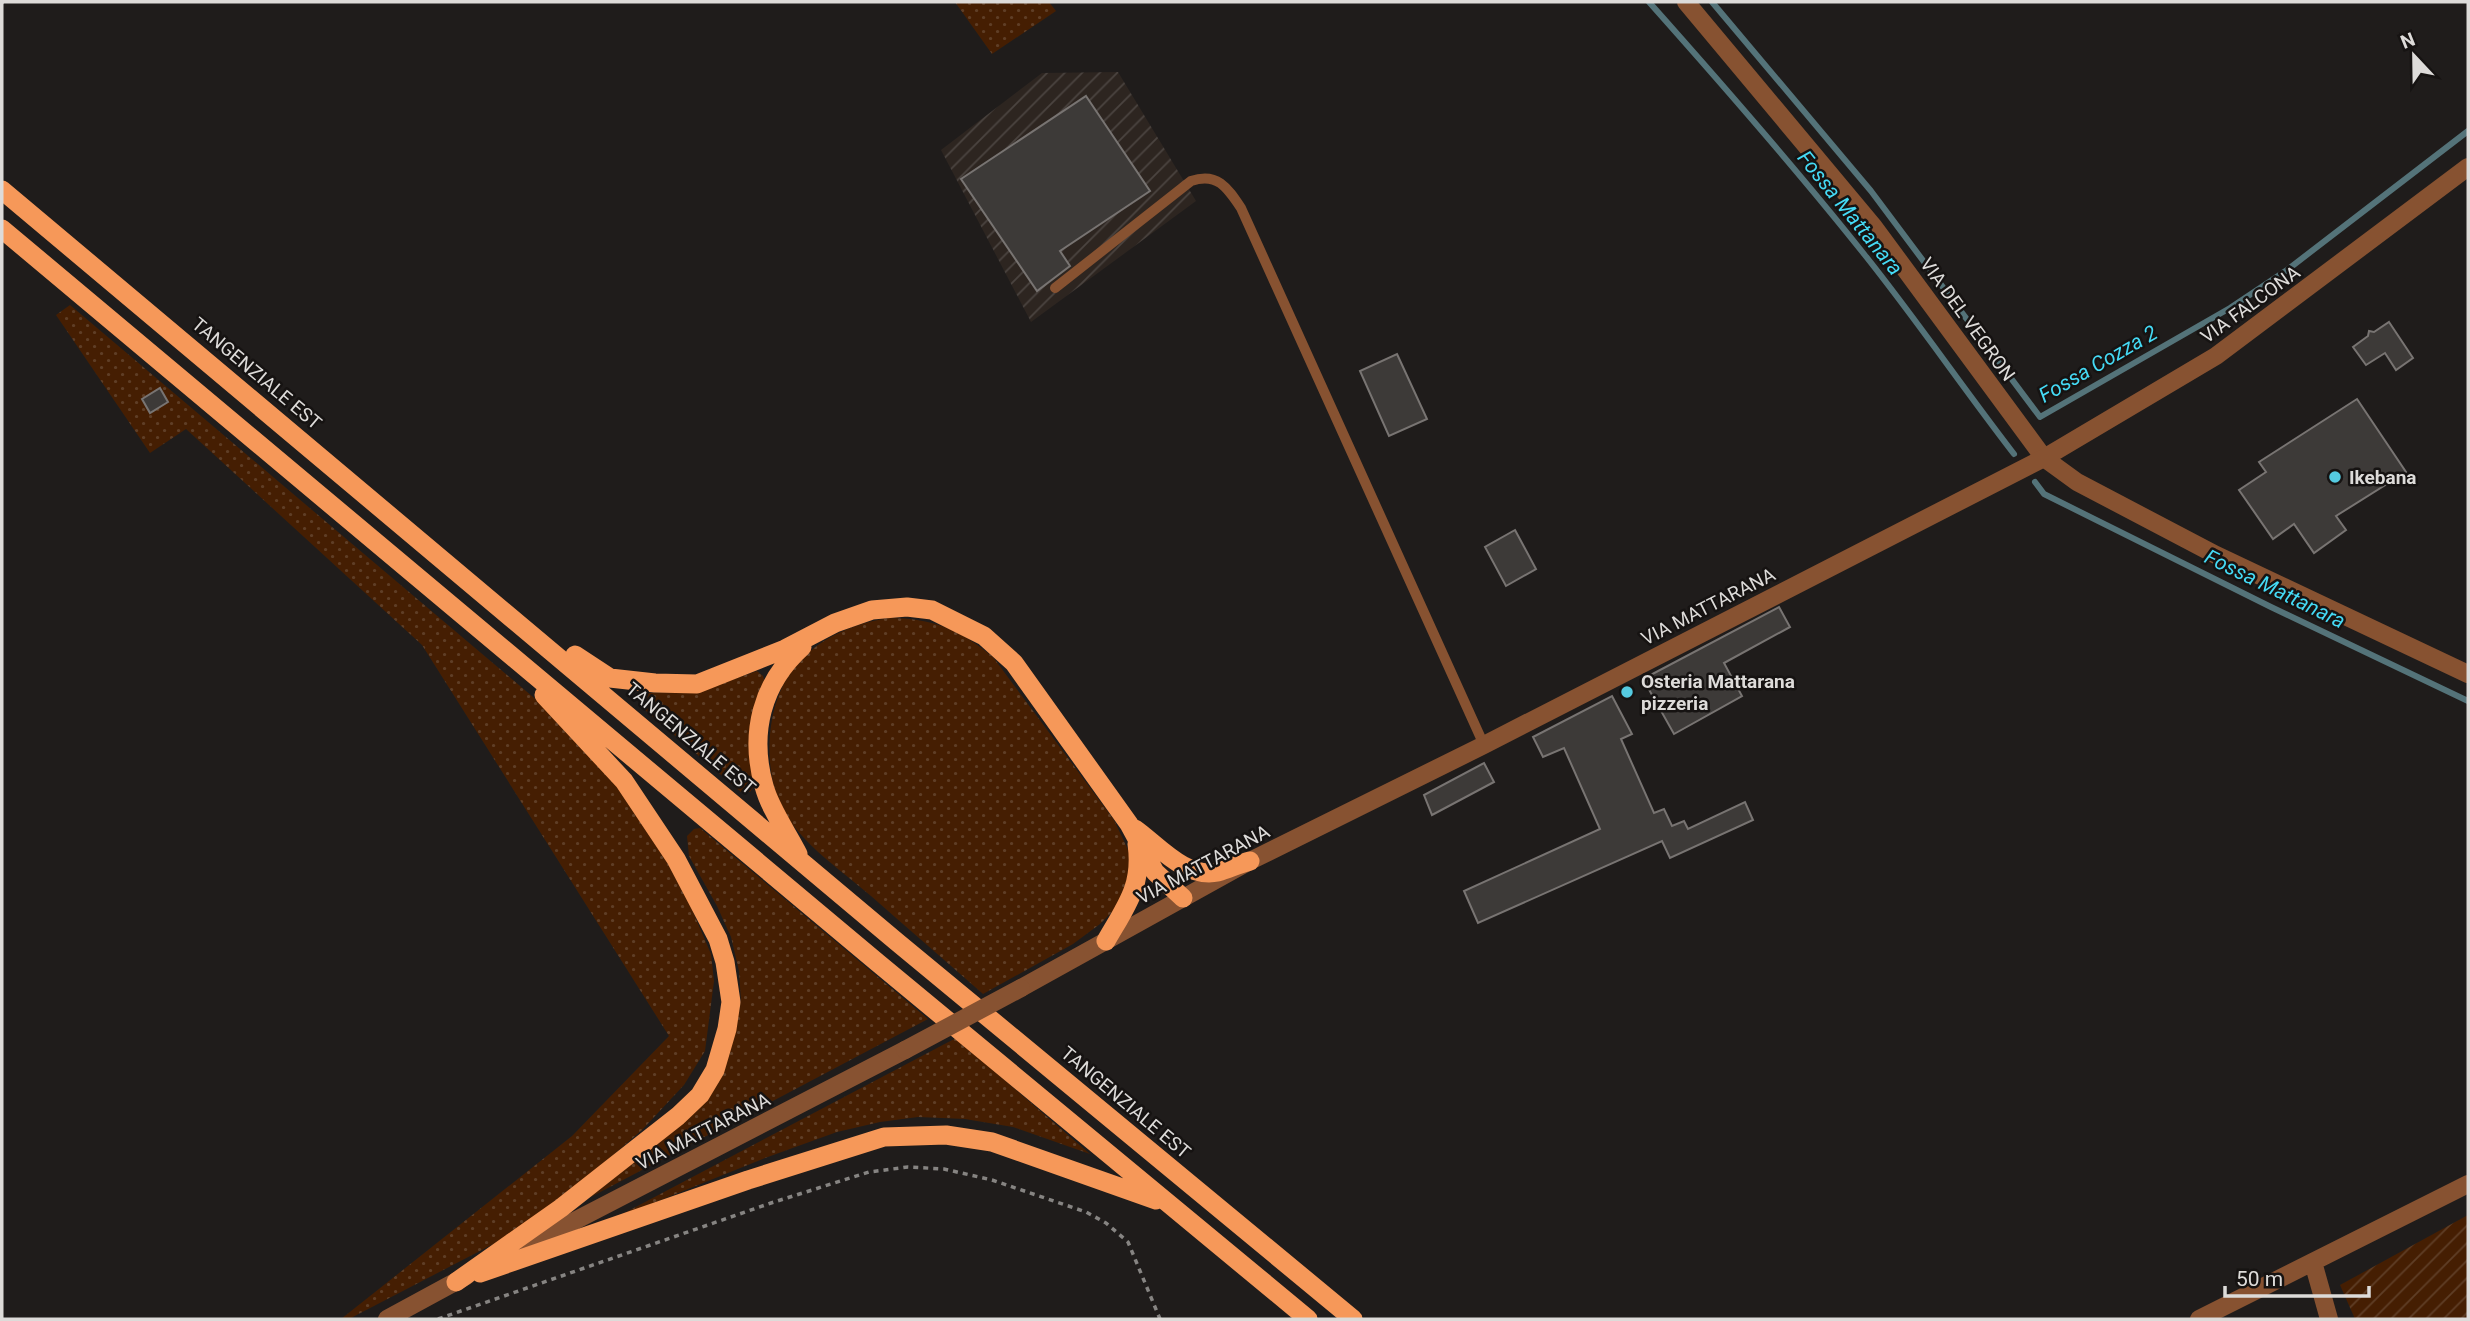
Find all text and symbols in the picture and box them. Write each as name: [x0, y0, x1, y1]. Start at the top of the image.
north arrow: [2379, 21, 2449, 91]
text: N: [2397, 28, 2418, 54]
water label: Fossa Mattanara: [1792, 146, 1908, 280]
street label: VIA DEL VEGRON: [1915, 253, 2020, 385]
street label: VIA FALCONA: [2196, 260, 2305, 348]
street label: TANGENZIALE EST: [187, 312, 326, 434]
water label: Fossa Cozza 2: [2035, 320, 2161, 408]
place label: Ikebana: [2349, 466, 2416, 489]
marker: Ikebana: [2327, 469, 2343, 485]
water label: Fossa Mattanara: [2201, 545, 2349, 633]
street label: VIA MATTARANA: [1637, 563, 1780, 650]
place label: Osteria Mattarana pizzeria: [1641, 670, 1795, 715]
street label: TANGENZIALE EST: [621, 677, 760, 799]
marker: Osteria Mattarana pizzeria: [1619, 684, 1635, 700]
street label: VIA MATTARANA: [1133, 819, 1274, 909]
street label: TANGENZIALE EST: [1056, 1041, 1195, 1163]
street label: VIA MATTARANA: [632, 1088, 775, 1175]
scale bar: [2225, 1254, 2368, 1298]
text: 50 m: [2236, 1267, 2283, 1291]

